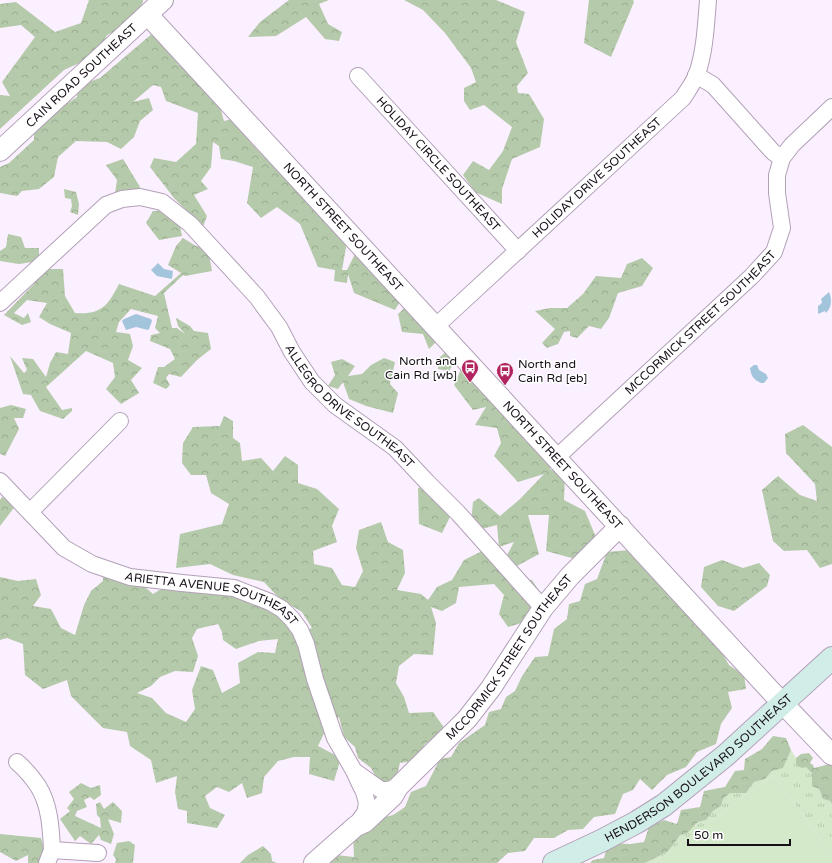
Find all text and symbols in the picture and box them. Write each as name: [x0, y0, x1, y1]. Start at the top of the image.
street label: CAIN ROAD SOUTHEAST: [23, 20, 140, 130]
street label: HOLIDAY CIRCLE SOUTHEAST: [373, 94, 504, 234]
street label: HOLIDAY DRIVE SOUTHEAST: [529, 114, 665, 241]
street label: NORTH STREET SOUTHEAST: [281, 160, 406, 294]
street label: MCCORMICK STREET SOUTHEAST: [622, 247, 779, 397]
street label: ALLEGRO DRIVE SOUTHEAST: [282, 342, 417, 471]
place label: North and Cain Rd [wb]: [385, 354, 457, 382]
place label: North and Cain Rd [eb]: [518, 357, 587, 385]
bus stop icon: North and Cain Rd [wb]: [460, 358, 480, 383]
bus stop icon: North and Cain Rd [eb]: [495, 361, 515, 386]
street label: NORTH STREET SOUTHEAST: [500, 398, 626, 533]
street label: ARIETTA AVENUE SOUTHEAST: [123, 569, 301, 628]
street label: MCCORMICK STREET SOUTHEAST: [443, 571, 576, 743]
street label: HENDERSON BOULEVARD SOUTHEAST: [602, 691, 795, 845]
scale bar: [688, 821, 790, 847]
text: 50 m: [694, 828, 723, 842]

